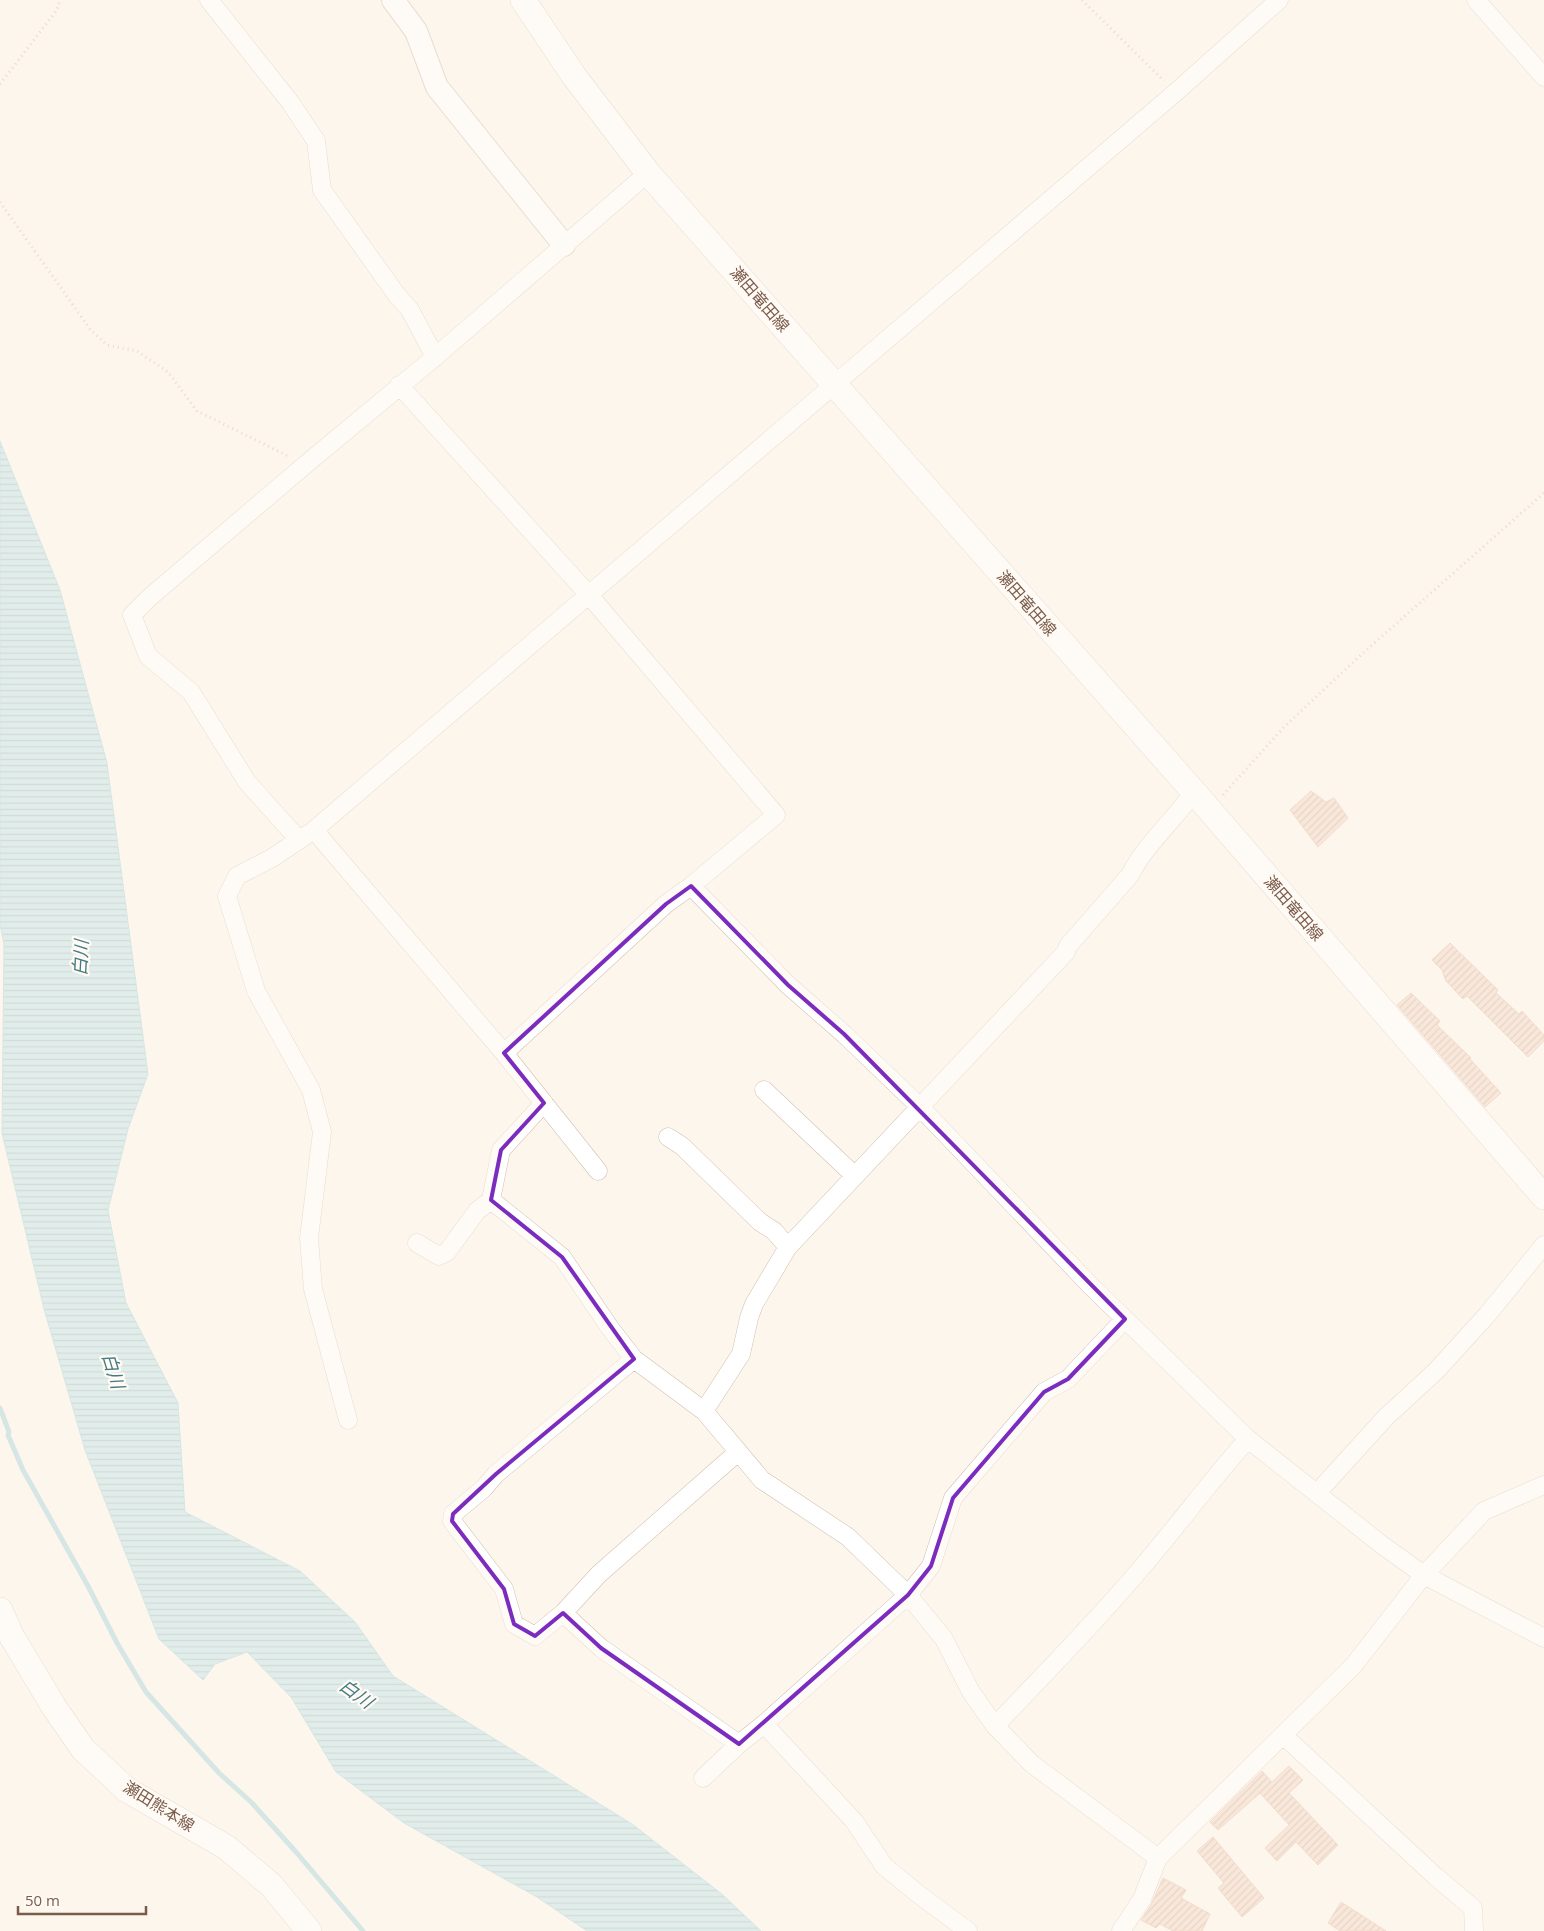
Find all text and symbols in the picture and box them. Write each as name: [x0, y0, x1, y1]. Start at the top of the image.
street label: 瀬田竜田線: [725, 262, 795, 336]
street label: 瀬田竜田線: [992, 566, 1062, 640]
street label: 瀬田竜田線: [1259, 871, 1329, 945]
water label: 白川: [67, 937, 93, 977]
water label: 白川: [97, 1350, 131, 1393]
water label: 白川: [335, 1673, 380, 1715]
street label: 瀬田熊本線: [119, 1775, 199, 1837]
scale bar: [18, 1884, 145, 1916]
text: 50 m: [25, 1890, 60, 1910]

